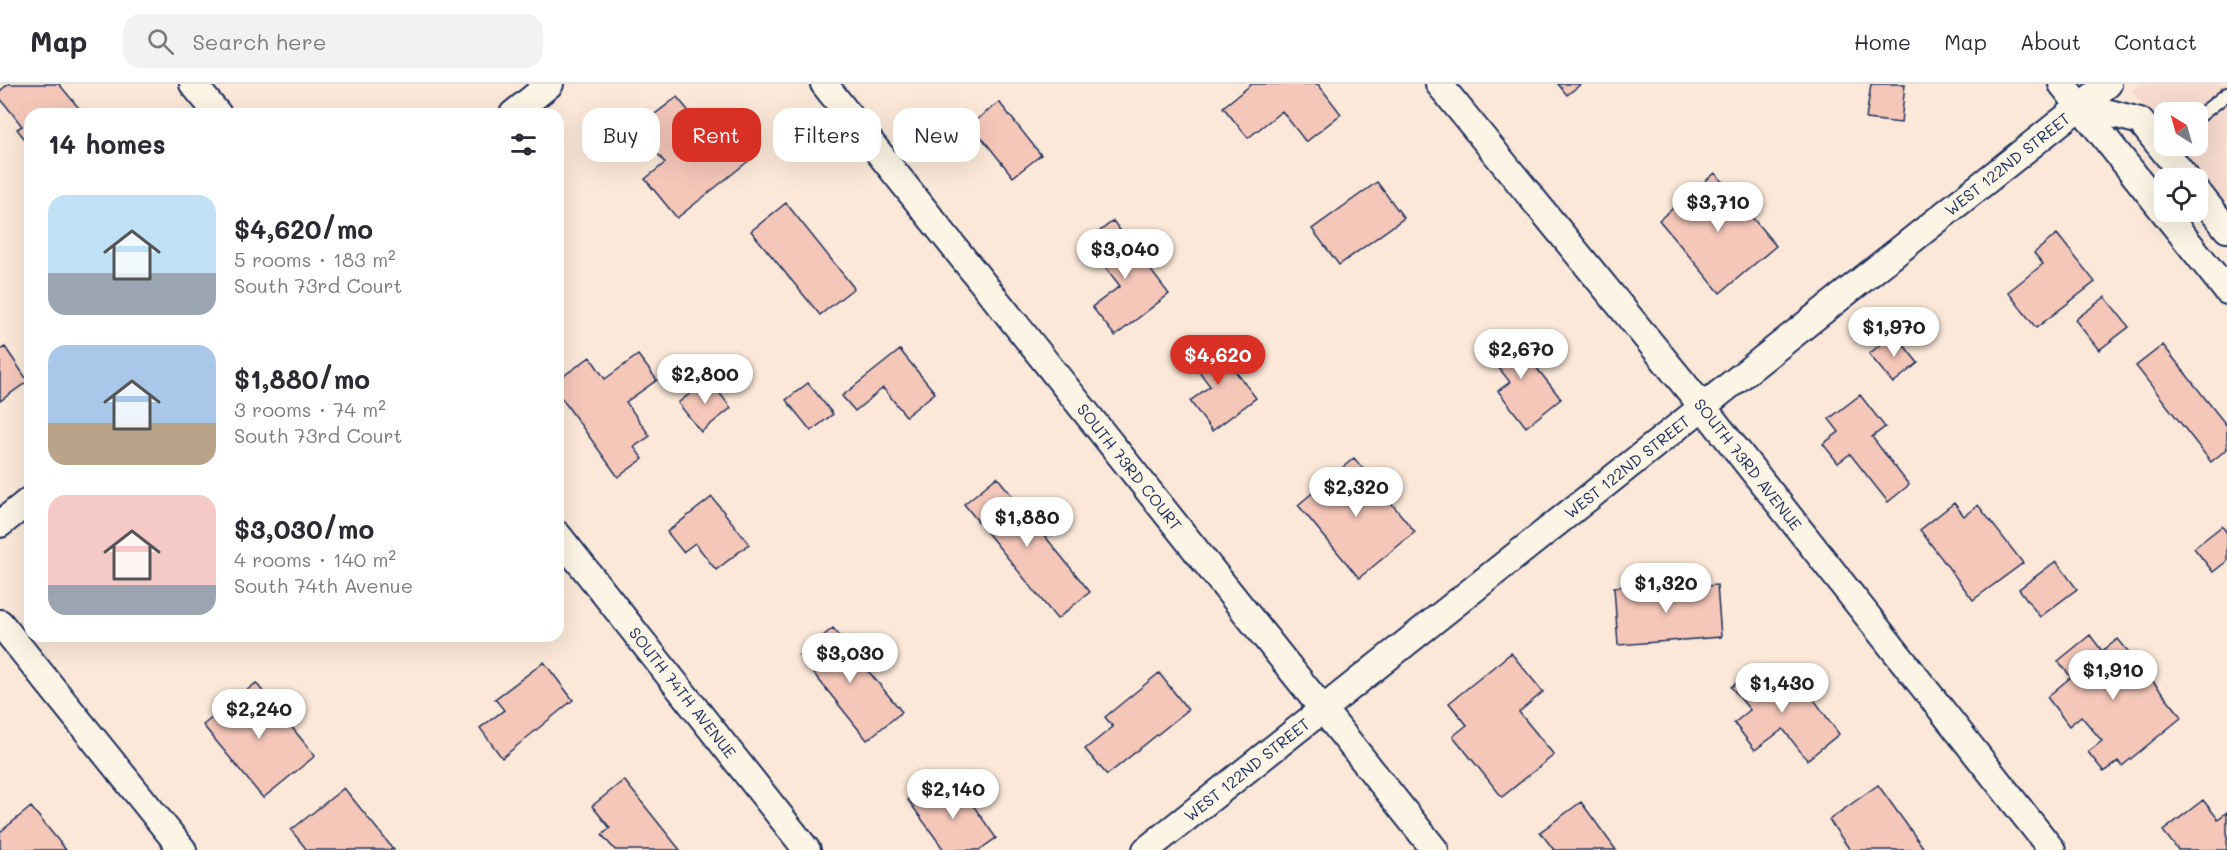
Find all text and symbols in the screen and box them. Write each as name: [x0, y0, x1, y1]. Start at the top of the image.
search box: [123, 14, 543, 68]
text: Map: [30, 23, 87, 59]
icon: search: [144, 25, 177, 58]
text: Search here: [192, 27, 326, 56]
text: Home: [1854, 28, 1911, 55]
text: Map: [1944, 28, 1987, 55]
text: About: [2020, 28, 2081, 55]
text: Contact: [2114, 28, 2197, 55]
north arrow: [2154, 102, 2208, 156]
map controls: [2154, 102, 2208, 222]
street label: WEST 122ND STREET: [1940, 107, 2074, 220]
chip: Buy: [582, 108, 660, 162]
chip: Rent: [672, 108, 761, 162]
chip: Filters: [773, 108, 881, 162]
chip: New: [893, 108, 980, 162]
text: 14 homes: [48, 127, 166, 161]
icon: filters: [507, 128, 540, 161]
button: locate: [2154, 168, 2208, 222]
pin: $3,710: [1669, 182, 1767, 233]
text: $3,710: [1686, 188, 1750, 214]
text: $4,620/mo: [234, 212, 373, 246]
icon: home: [96, 219, 168, 291]
pin: $3,040: [1076, 229, 1174, 280]
text: $3,040: [1091, 235, 1159, 261]
text: 5 rooms · 183 m²: [234, 246, 396, 272]
text: South 73rd Court: [234, 272, 402, 298]
pin: $1,970: [1845, 307, 1943, 358]
text: $1,970: [1862, 313, 1926, 339]
pin: $2,670: [1472, 329, 1570, 380]
pin: $4,620: [1169, 335, 1267, 386]
text: $2,670: [1488, 335, 1554, 361]
text: $4,620: [1184, 341, 1252, 367]
pin: $2,800: [656, 354, 754, 405]
text: $2,800: [671, 360, 739, 386]
text: $1,880/mo: [234, 362, 370, 396]
icon: home: [96, 369, 168, 441]
street label: SOUTH 73RD AVENUE: [1690, 394, 1807, 534]
text: 3 rooms · 74 m²: [234, 396, 386, 422]
street label: SOUTH 73RD COURT: [1073, 399, 1187, 535]
street label: WEST 122ND STREET: [1560, 410, 1694, 523]
text: South 73rd Court: [234, 422, 402, 448]
pin: $2,320: [1307, 467, 1405, 518]
text: $2,320: [1323, 473, 1389, 499]
pin: $1,880: [978, 497, 1076, 548]
text: $1,880: [994, 503, 1060, 529]
text: $3,030/mo: [234, 512, 374, 546]
icon: home: [96, 519, 168, 591]
text: 4 rooms · 140 m²: [234, 546, 396, 572]
pin: $1,320: [1617, 563, 1715, 614]
text: $1,320: [1634, 569, 1698, 595]
text: South 74th Avenue: [234, 572, 413, 598]
street label: SOUTH 74TH AVENUE: [625, 623, 741, 762]
pin: $3,030: [801, 633, 899, 684]
text: $3,030: [816, 639, 884, 665]
pin: $1,910: [2064, 650, 2162, 701]
text: $1,910: [2082, 656, 2144, 682]
pin: $1,430: [1733, 663, 1831, 714]
text: $1,430: [1750, 669, 1814, 695]
pin: $2,240: [210, 689, 308, 740]
text: $2,240: [226, 695, 292, 721]
street label: WEST 122ND STREET: [1180, 713, 1314, 826]
pin: $2,140: [904, 769, 1002, 820]
text: $2,140: [921, 775, 985, 801]

